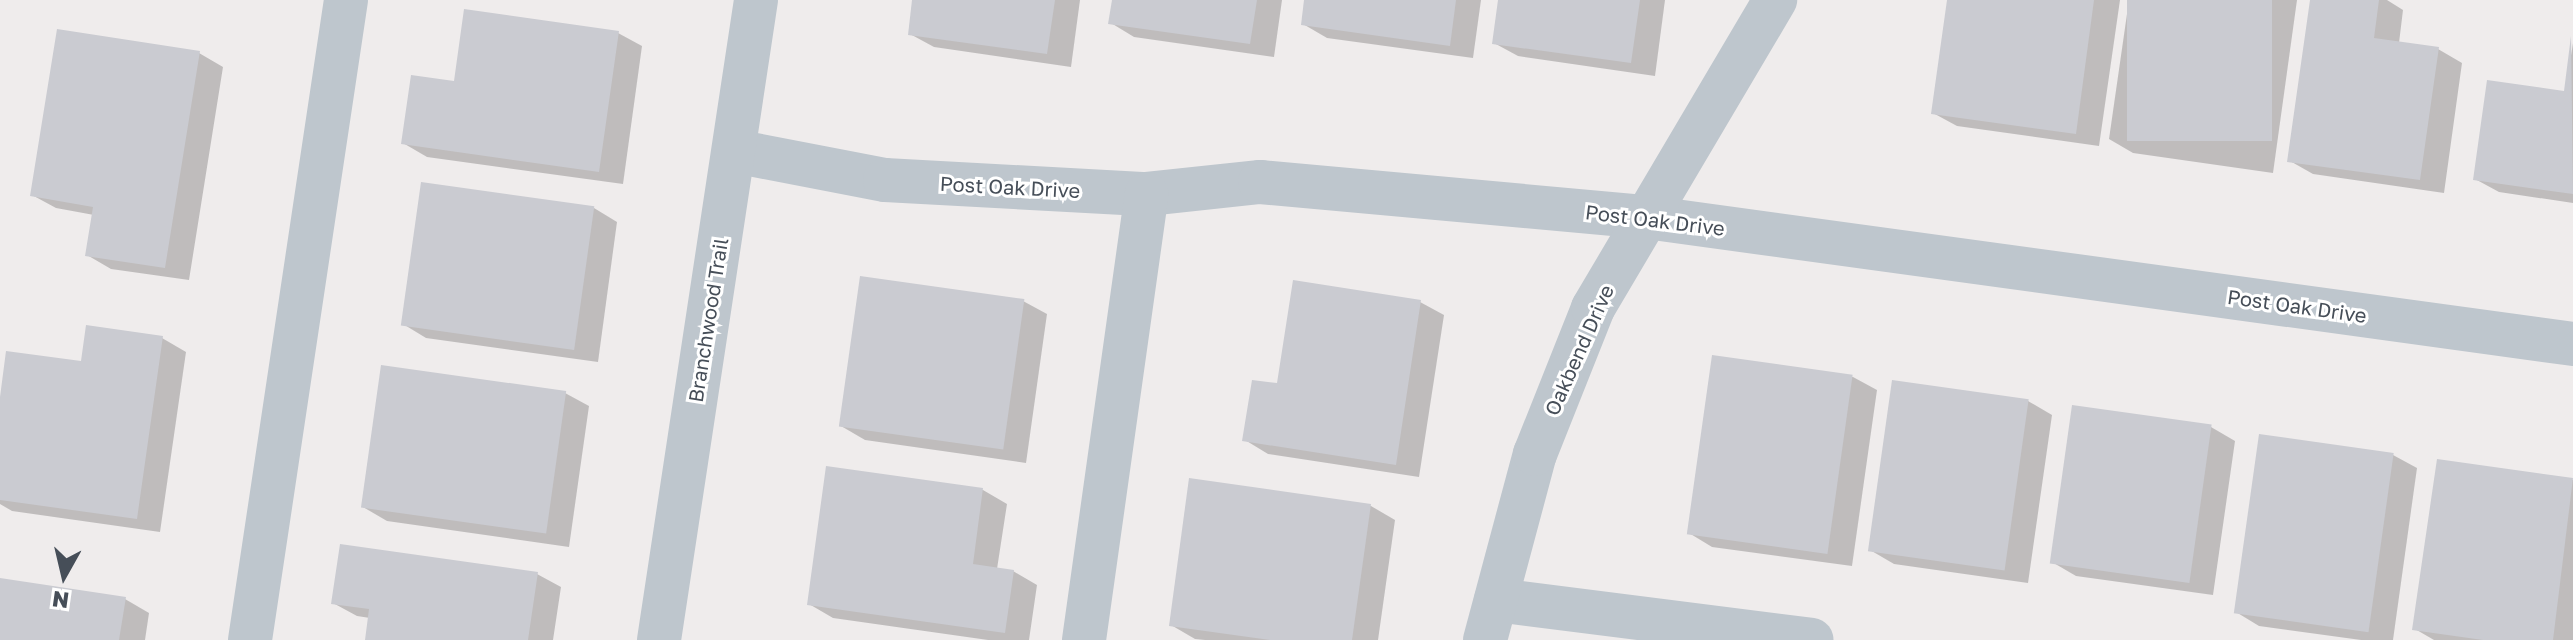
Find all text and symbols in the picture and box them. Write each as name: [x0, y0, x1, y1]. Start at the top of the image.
street label: Post Oak Drive: [939, 171, 1081, 203]
street label: Post Oak Drive: [1584, 200, 1726, 240]
street label: Branchwood Trail: [683, 236, 733, 404]
street label: Oakbend Drive: [1539, 281, 1619, 419]
street label: Post Oak Drive: [2226, 284, 2368, 328]
north arrow: [24, 536, 104, 616]
text: N: [50, 586, 71, 615]

